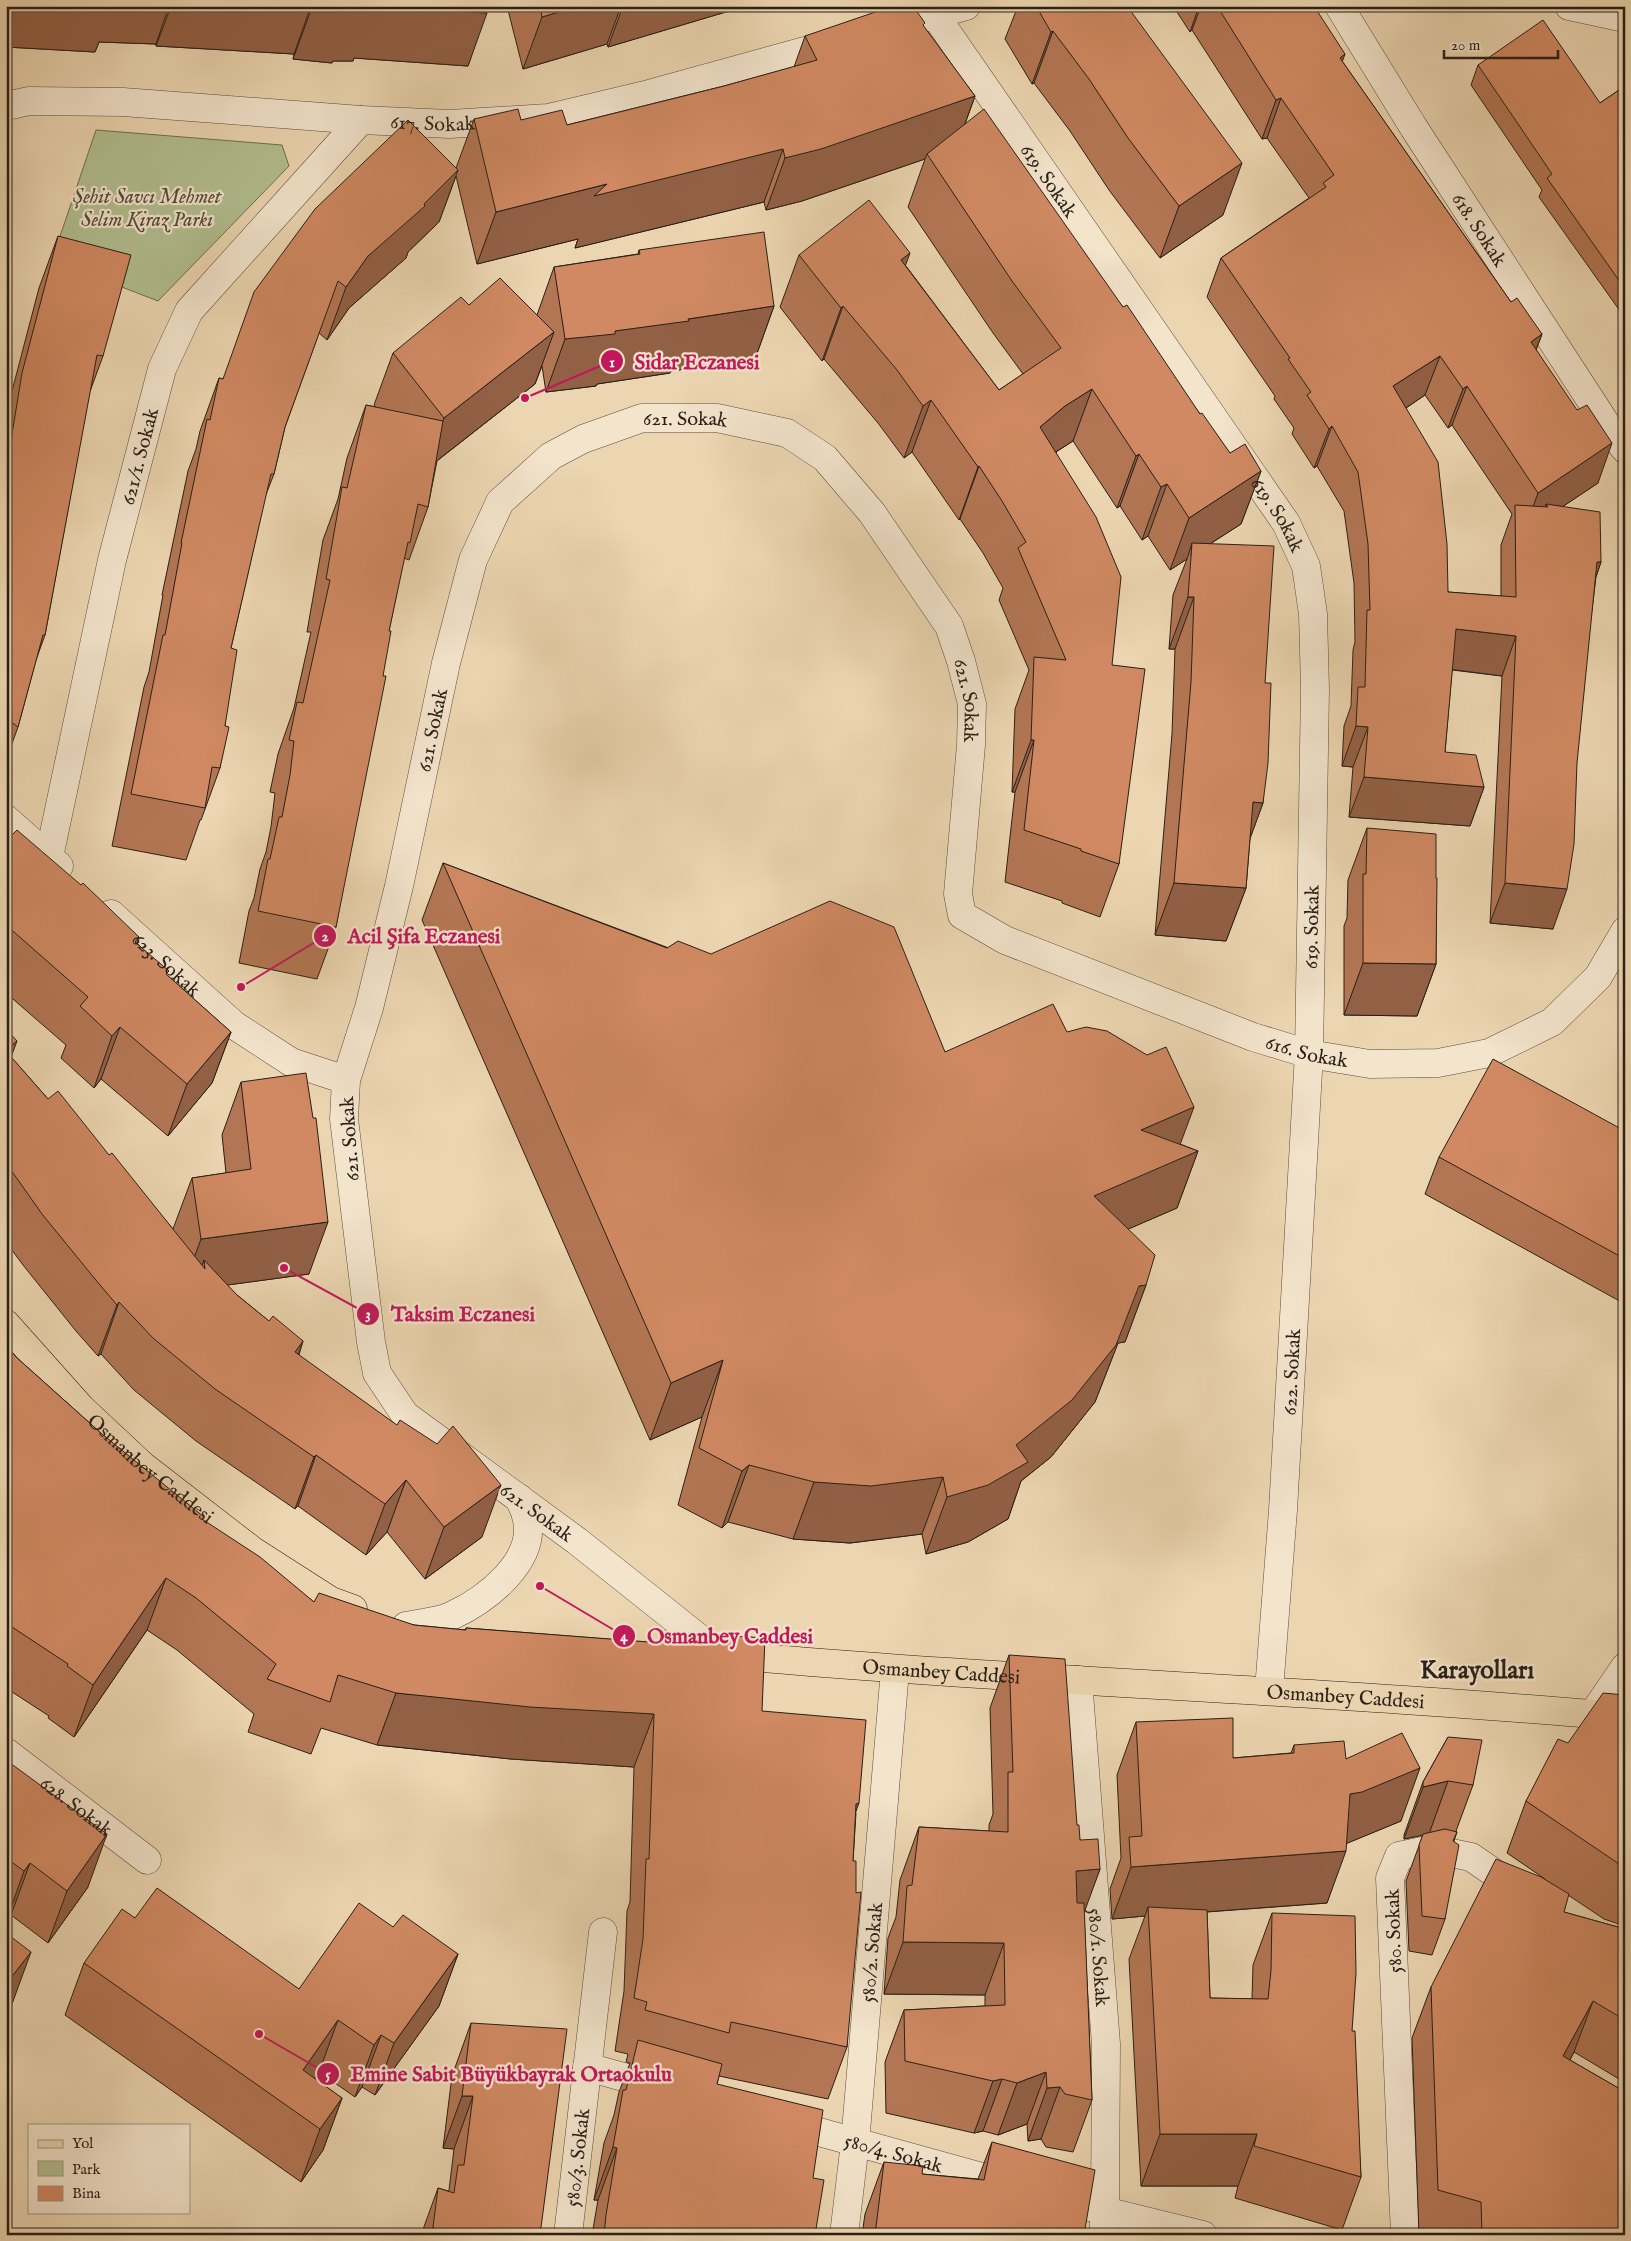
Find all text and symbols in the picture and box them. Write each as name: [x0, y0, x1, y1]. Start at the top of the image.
scale bar: [1444, 28, 1557, 60]
text: 20 m: [1451, 36, 1481, 55]
street label: 617. Sokak: [390, 110, 476, 138]
street label: 619. Sokak: [1014, 139, 1082, 223]
park label: Şehit Savcı Mehmet Selim Kiraz Parkı: [73, 185, 223, 233]
street label: 618. Sokak: [1445, 188, 1512, 272]
callout: Sidar Eczanesi: [599, 343, 769, 379]
text: Sidar Eczanesi: [634, 350, 760, 377]
text: 1: [609, 353, 615, 372]
street label: 621/1. Sokak: [116, 405, 165, 508]
street label: 621. Sokak: [643, 407, 730, 434]
street label: 619. Sokak: [1244, 473, 1309, 557]
street label: 621. Sokak: [947, 656, 983, 743]
street label: 621. Sokak: [412, 686, 454, 775]
street label: 619. Sokak: [1299, 884, 1326, 969]
callout: Acil Şifa Eczanesi: [312, 918, 510, 954]
text: Acil Şifa Eczanesi: [346, 924, 501, 951]
text: 2: [321, 927, 329, 946]
street label: 623. Sokak: [126, 928, 206, 1003]
street label: 616. Sokak: [1262, 1031, 1350, 1074]
street label: 621. Sokak: [335, 1095, 366, 1182]
callout: Taksim Eczanesi: [356, 1296, 545, 1332]
text: Taksim Eczanesi: [390, 1302, 535, 1329]
text: 3: [365, 1305, 371, 1324]
street label: 622. Sokak: [1278, 1328, 1307, 1416]
street label: Osmanbey Caddesi: [81, 1409, 218, 1530]
street label: 621. Sokak: [494, 1478, 578, 1548]
callout: Osmanbey Caddesi: [612, 1618, 823, 1654]
text: Osmanbey Caddesi: [647, 1624, 813, 1651]
text: 4: [620, 1627, 628, 1646]
street label: Osmanbey Caddesi: [861, 1655, 1021, 1691]
district label: Karayolları: [1420, 1655, 1534, 1687]
street label: Osmanbey Caddesi: [1266, 1680, 1425, 1715]
street label: 628. Sokak: [34, 1771, 117, 1843]
street label: 580. Sokak: [1381, 1888, 1408, 1974]
street label: 580/2. Sokak: [856, 1901, 889, 2004]
street label: 580/1. Sokak: [1082, 1907, 1114, 2008]
callout: Emine Sabit Büyükbayrak Ortaokulu: [315, 2056, 682, 2092]
text: Emine Sabit Büyükbayrak Ortaokulu: [350, 2062, 672, 2089]
text: 5: [325, 2065, 331, 2084]
street label: 580/3. Sokak: [560, 2107, 597, 2208]
legend: [28, 2124, 190, 2214]
street label: 580/4. Sokak: [841, 2129, 946, 2180]
text: Yol: [72, 2134, 94, 2153]
text: Park: [72, 2160, 102, 2179]
text: Bina: [72, 2184, 101, 2203]

